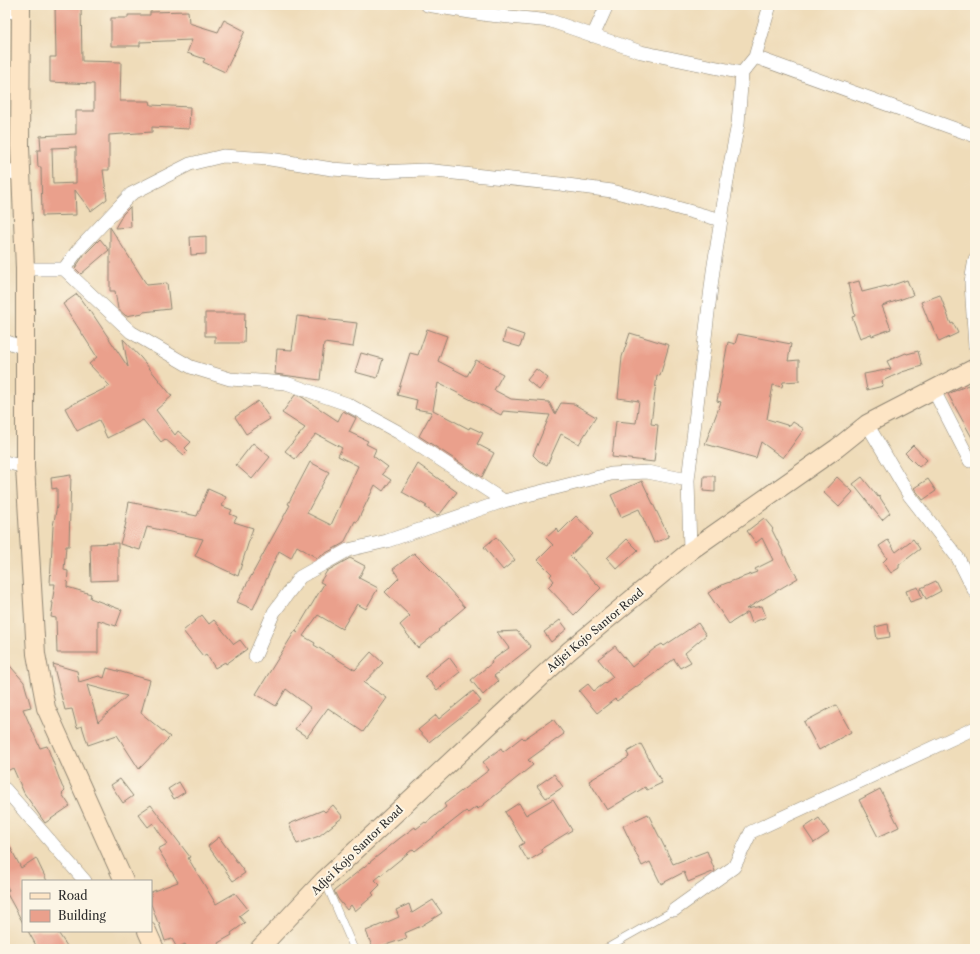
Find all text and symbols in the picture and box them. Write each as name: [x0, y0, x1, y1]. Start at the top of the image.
street label: Adjei Kojo Santor Road: [543, 585, 647, 675]
street label: Adjei Kojo Santor Road: [307, 802, 406, 898]
legend: [22, 880, 152, 932]
text: Road: [58, 888, 88, 903]
text: Building: [58, 908, 106, 923]

